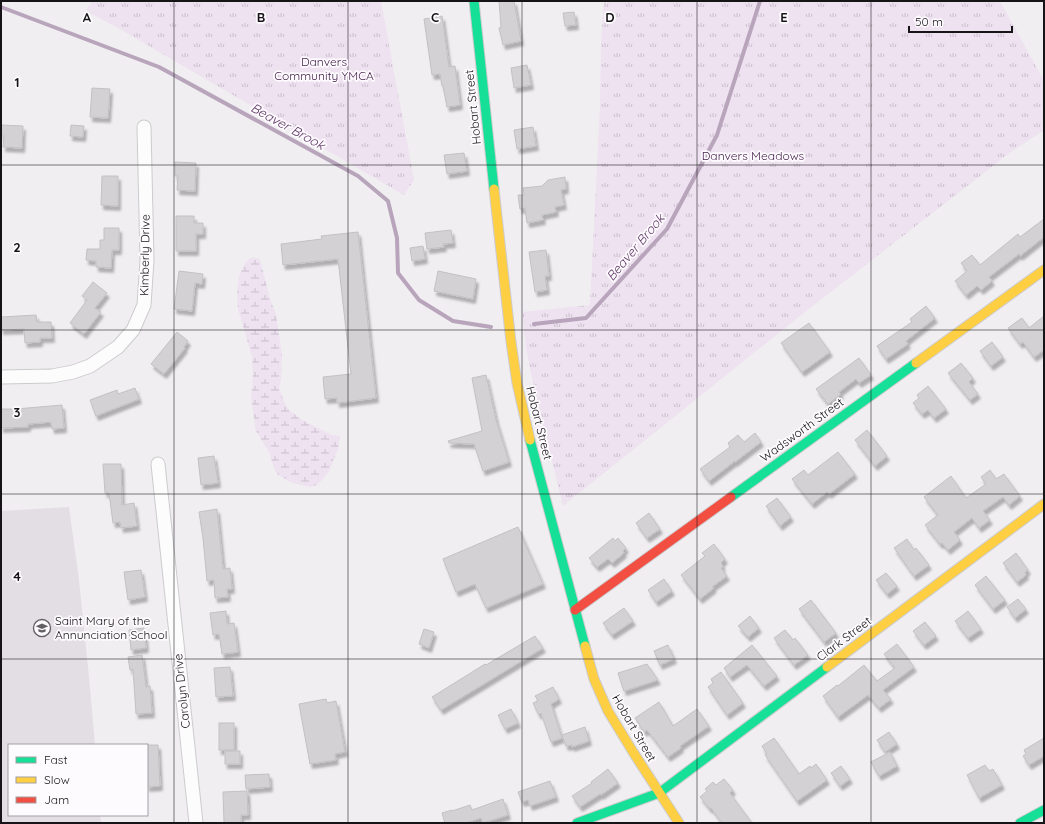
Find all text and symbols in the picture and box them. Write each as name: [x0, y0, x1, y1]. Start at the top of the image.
scale bar: [909, 8, 1012, 34]
text: A: [83, 9, 92, 25]
text: B: [257, 9, 265, 25]
text: C: [431, 9, 439, 25]
text: D: [605, 9, 615, 25]
text: E: [780, 9, 788, 25]
text: 50 m: [915, 14, 943, 29]
park label: Danvers Community YMCA: [274, 54, 374, 83]
street label: Hobart Street: [461, 69, 484, 145]
text: 1: [14, 74, 20, 90]
water label: Beaver Brook: [248, 99, 329, 153]
park label: Danvers Meadows: [702, 148, 805, 163]
water label: Beaver Brook: [602, 210, 668, 284]
street label: Kimberly Drive: [136, 214, 153, 296]
text: 2: [13, 239, 21, 255]
street label: Hobart Street: [523, 385, 556, 461]
street label: Wadsworth Street: [757, 394, 846, 465]
text: 3: [14, 404, 21, 420]
text: 4: [13, 568, 21, 584]
place label: Saint Mary of the Annunciation School: [55, 613, 168, 642]
street label: Clark Street: [813, 613, 874, 664]
school or university icon: Saint Mary of the Annunciation School: [32, 618, 52, 638]
street label: Carolyn Drive: [170, 653, 193, 729]
street label: Hobart Street: [609, 691, 660, 764]
legend: [8, 744, 148, 816]
text: Fast: [44, 752, 68, 767]
text: Slow: [44, 772, 70, 787]
text: Jam: [44, 792, 69, 807]

